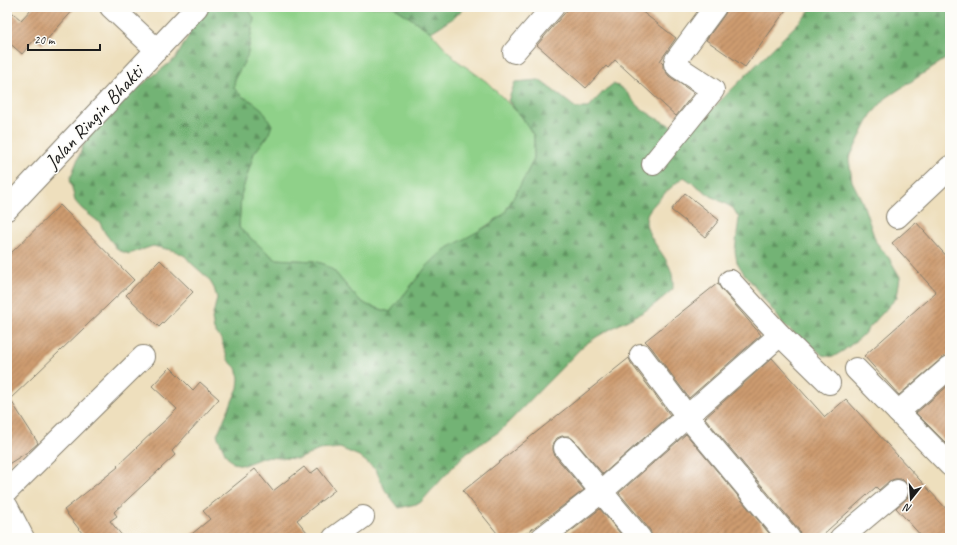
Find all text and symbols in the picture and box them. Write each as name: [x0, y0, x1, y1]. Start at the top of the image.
scale bar: [28, 26, 100, 52]
text: 20 m: [34, 32, 56, 48]
street label: Jalan Ringin Bhakti: [39, 58, 150, 175]
north arrow: [891, 479, 931, 519]
text: N: [901, 500, 913, 516]

